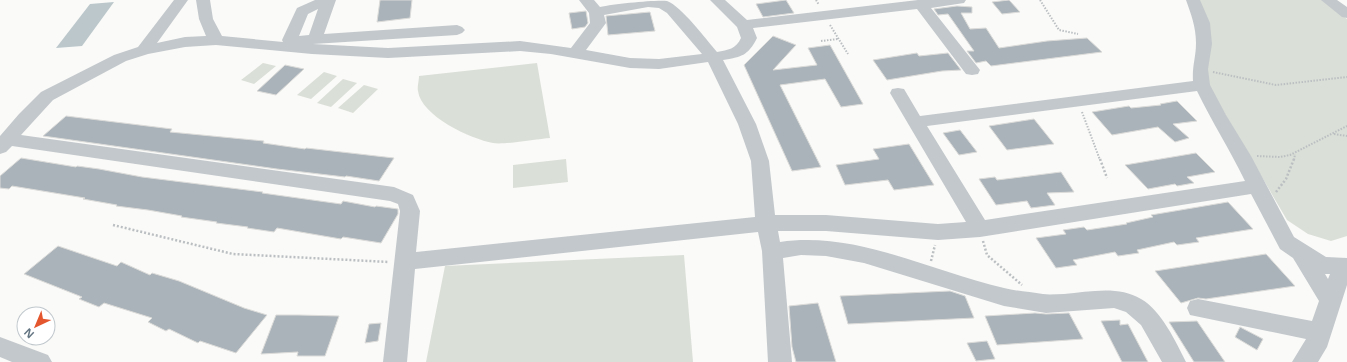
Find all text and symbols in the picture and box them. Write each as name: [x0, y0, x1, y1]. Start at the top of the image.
north arrow: [16, 306, 56, 346]
text: N: [20, 325, 37, 342]

